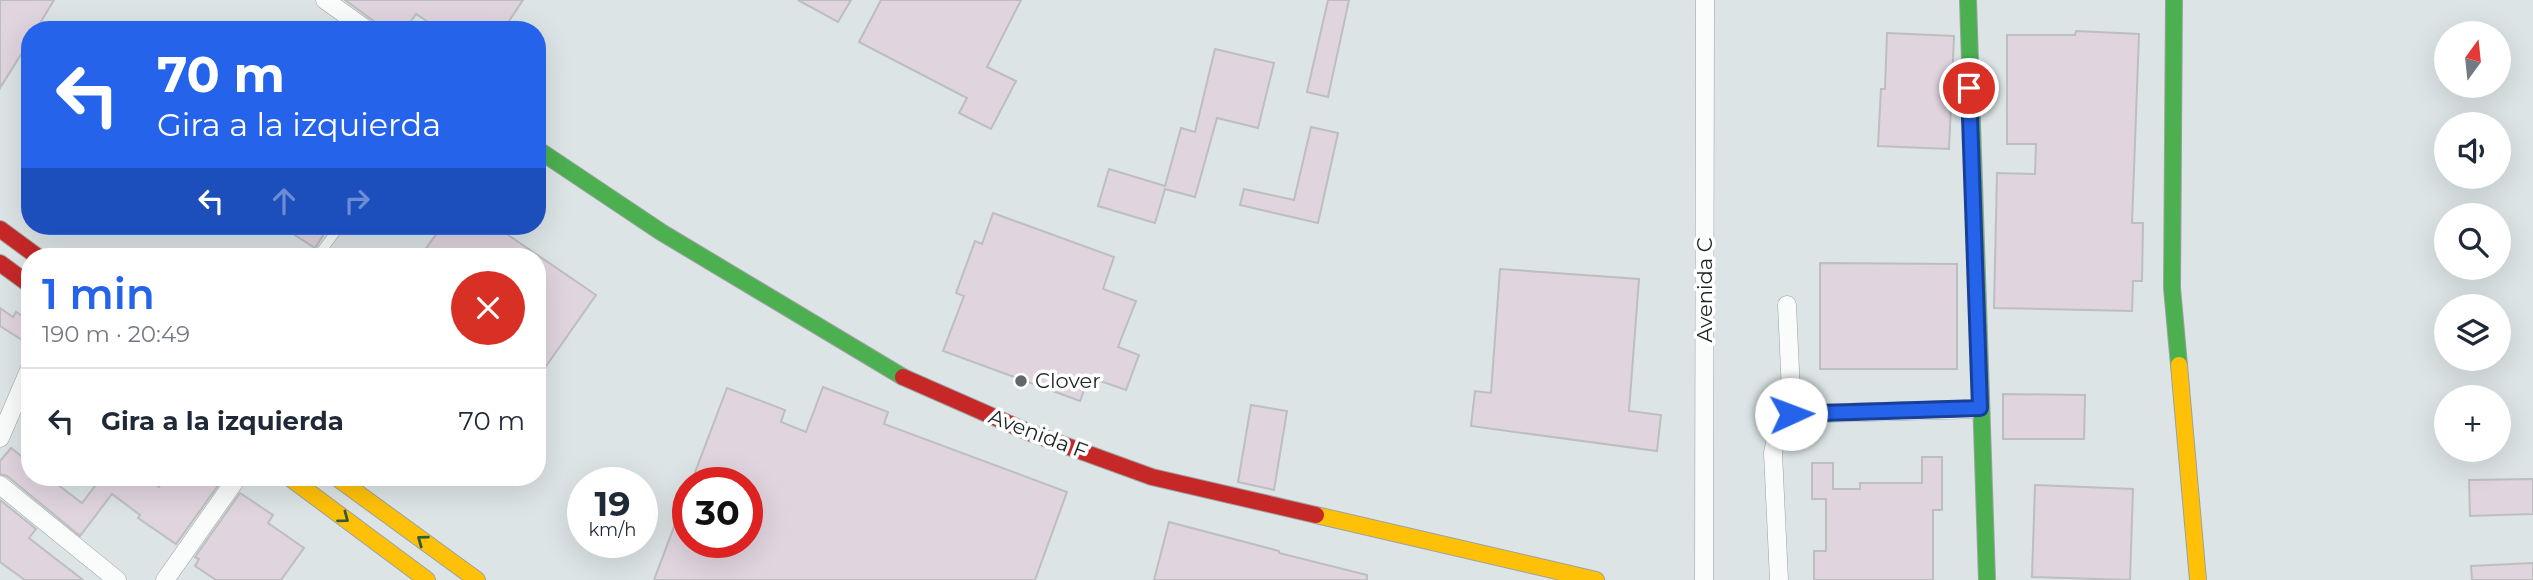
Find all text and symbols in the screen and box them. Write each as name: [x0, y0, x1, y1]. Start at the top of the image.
north arrow: [2434, 21, 2511, 98]
map controls: [2434, 21, 2511, 462]
text: 70 m: [157, 45, 285, 104]
icon: left: [42, 49, 133, 140]
pin: [1939, 58, 1999, 118]
icon: arrive: [1950, 69, 1988, 107]
text: Gira a la izquierda: [157, 105, 441, 144]
button: sound: [2434, 112, 2511, 189]
icon: left: [192, 182, 230, 220]
icon: ahead: [265, 182, 303, 220]
icon: right: [338, 182, 376, 220]
button: search: [2434, 203, 2511, 280]
street label: Avenida C: [1692, 237, 1717, 343]
text: 1 min: [42, 268, 155, 320]
button: close: [451, 271, 525, 345]
button: layers: [2434, 294, 2511, 371]
text: 190 m · 20:49: [42, 320, 190, 348]
place label: Clover: [1035, 368, 1101, 393]
marker: Clover: [1013, 373, 1029, 389]
position arrow: [1754, 377, 1828, 451]
button: +: [2434, 385, 2511, 462]
icon: left: [42, 402, 80, 440]
street label: Avenida F: [985, 403, 1091, 464]
text: Gira a la izquierda: [101, 405, 344, 437]
text: 70 m: [459, 405, 525, 437]
speed limit sign: 30: [672, 467, 763, 558]
text: 19: [594, 482, 631, 525]
one-way arrow: [336, 510, 349, 523]
text: km/h: [588, 519, 637, 541]
one-way arrow: [417, 536, 430, 548]

